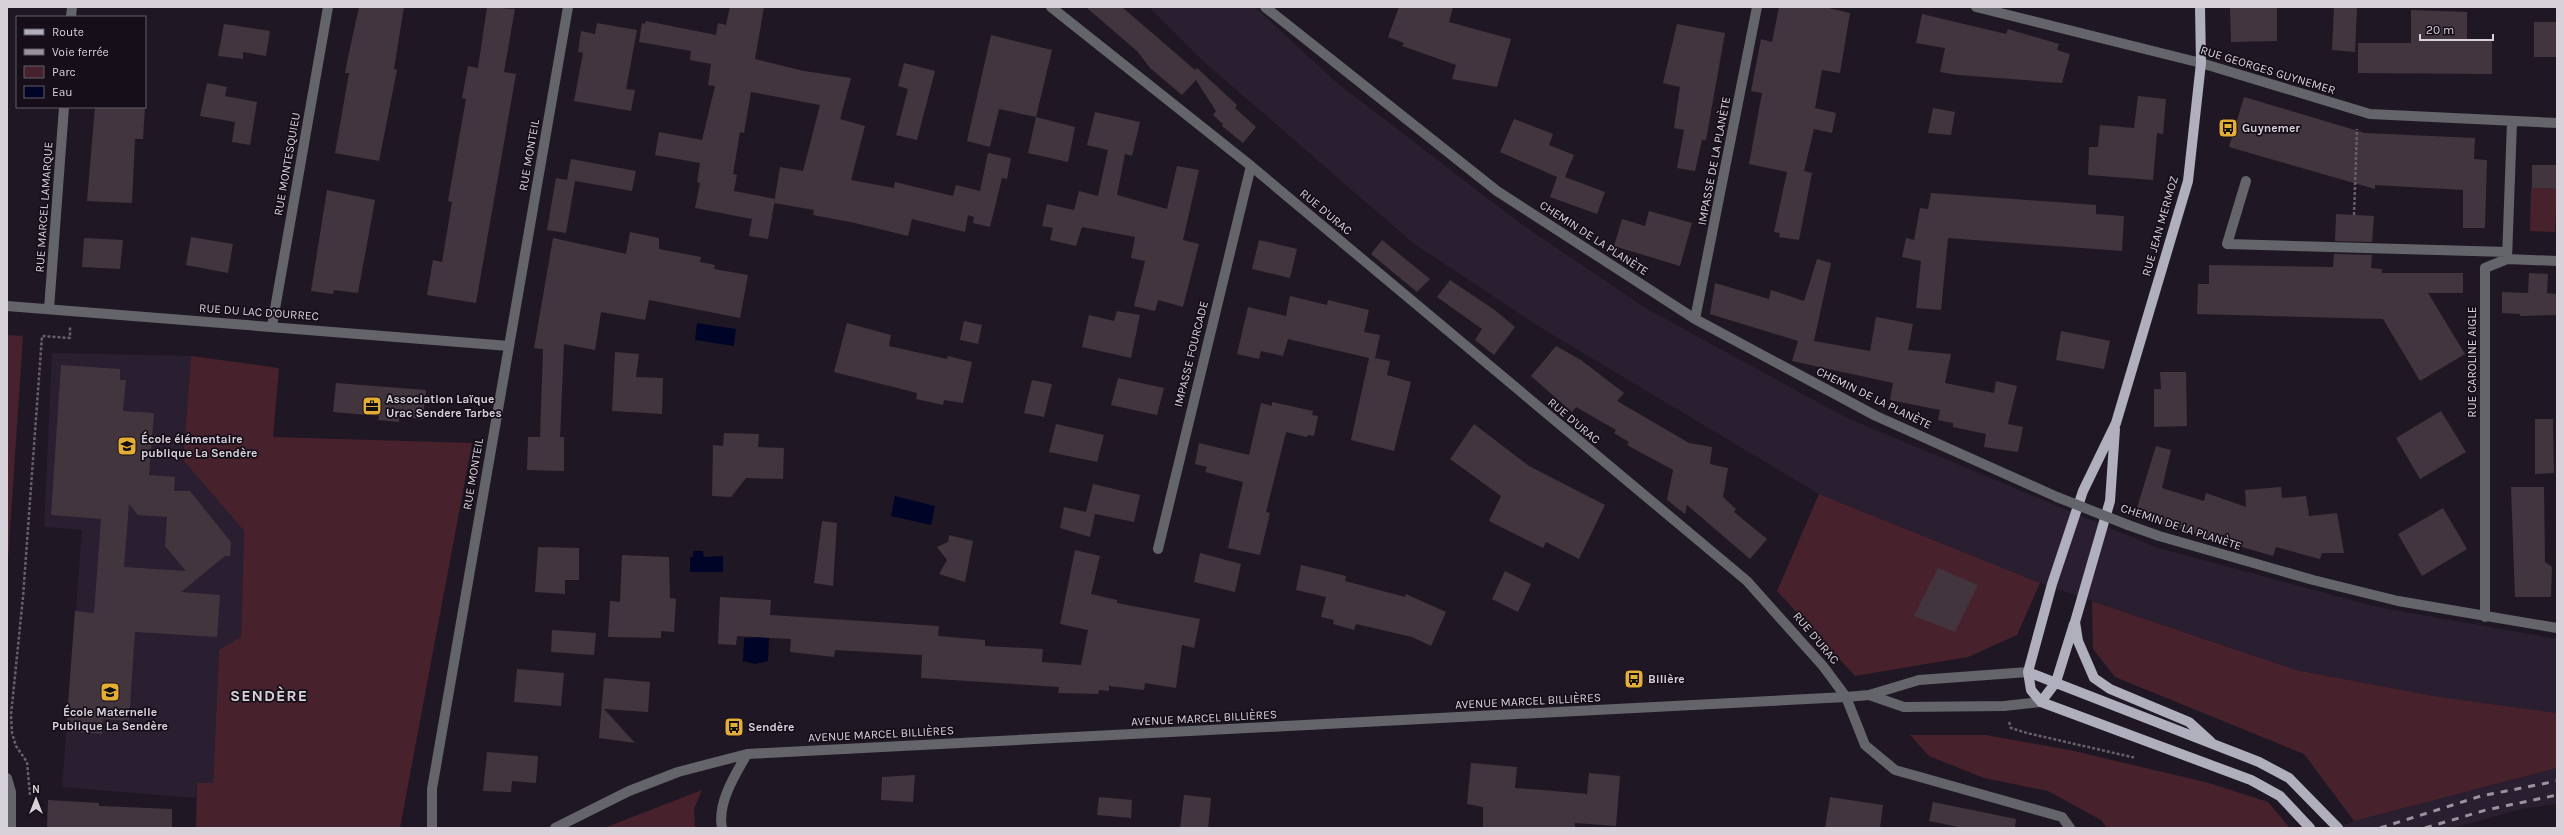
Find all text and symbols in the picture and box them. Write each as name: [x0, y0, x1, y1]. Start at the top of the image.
legend: [16, 16, 146, 108]
scale bar: [2420, 16, 2493, 42]
text: 20 m: [2426, 23, 2454, 37]
text: Route: [52, 25, 84, 39]
street label: RUE GEORGES GUYNEMER: [2199, 43, 2337, 97]
text: Voie ferrée: [52, 45, 109, 59]
text: Parc: [52, 65, 76, 79]
text: Eau: [52, 85, 73, 99]
street label: IMPASSE DE LA PLANÈTE: [1694, 95, 1733, 226]
street label: RUE MONTESQUIEU: [271, 111, 303, 217]
bus stop icon: Guynemer: [2217, 117, 2239, 139]
street label: RUE MONTEIL: [516, 118, 542, 192]
place label: Guynemer: [2242, 121, 2300, 135]
street label: RUE MARCEL LAMARQUE: [32, 141, 56, 273]
street label: RUE JEAN MERMOZ: [2139, 174, 2181, 278]
street label: RUE D'URAC: [1297, 186, 1355, 238]
street label: CHEMIN DE LA PLANÈTE: [1537, 197, 1651, 278]
street label: IMPASSE FOURCADE: [1171, 300, 1211, 408]
street label: RUE DU LAC D'OURREC: [199, 301, 319, 323]
street label: RUE CAROLINE AIGLE: [2465, 306, 2479, 418]
street label: CHEMIN DE LA PLANÈTE: [1814, 363, 1934, 432]
place label: Association Laïque Urac Sendere Tarbes: [386, 392, 502, 420]
office icon: Association Laïque Urac Sendere Tarbes: [361, 395, 383, 417]
street label: RUE D'URAC: [1545, 395, 1603, 447]
place label: École élémentaire publique La Sendère: [141, 431, 257, 460]
school or university icon: École élémentaire publique La Sendère: [116, 435, 138, 457]
street label: RUE MONTEIL: [460, 437, 486, 511]
street label: CHEMIN DE LA PLANÈTE: [2119, 500, 2244, 553]
street label: RUE D'URAC: [1790, 609, 1842, 667]
bus stop icon: Bilière: [1623, 668, 1645, 690]
place label: Bilière: [1648, 672, 1685, 686]
school or university icon: École Maternelle Publique La Sendère: [99, 681, 121, 703]
district label: SENDÈRE: [230, 686, 308, 705]
street label: AVENUE MARCEL BILLIÈRES: [1455, 689, 1601, 712]
place label: École Maternelle Publique La Sendère: [52, 704, 168, 733]
street label: AVENUE MARCEL BILLIÈRES: [1131, 706, 1277, 729]
bus stop icon: Sendère: [723, 716, 745, 738]
place label: Sendère: [748, 720, 794, 734]
street label: AVENUE MARCEL BILLIÈRES: [808, 722, 954, 745]
north arrow: [16, 779, 56, 819]
text: N: [32, 783, 40, 796]

